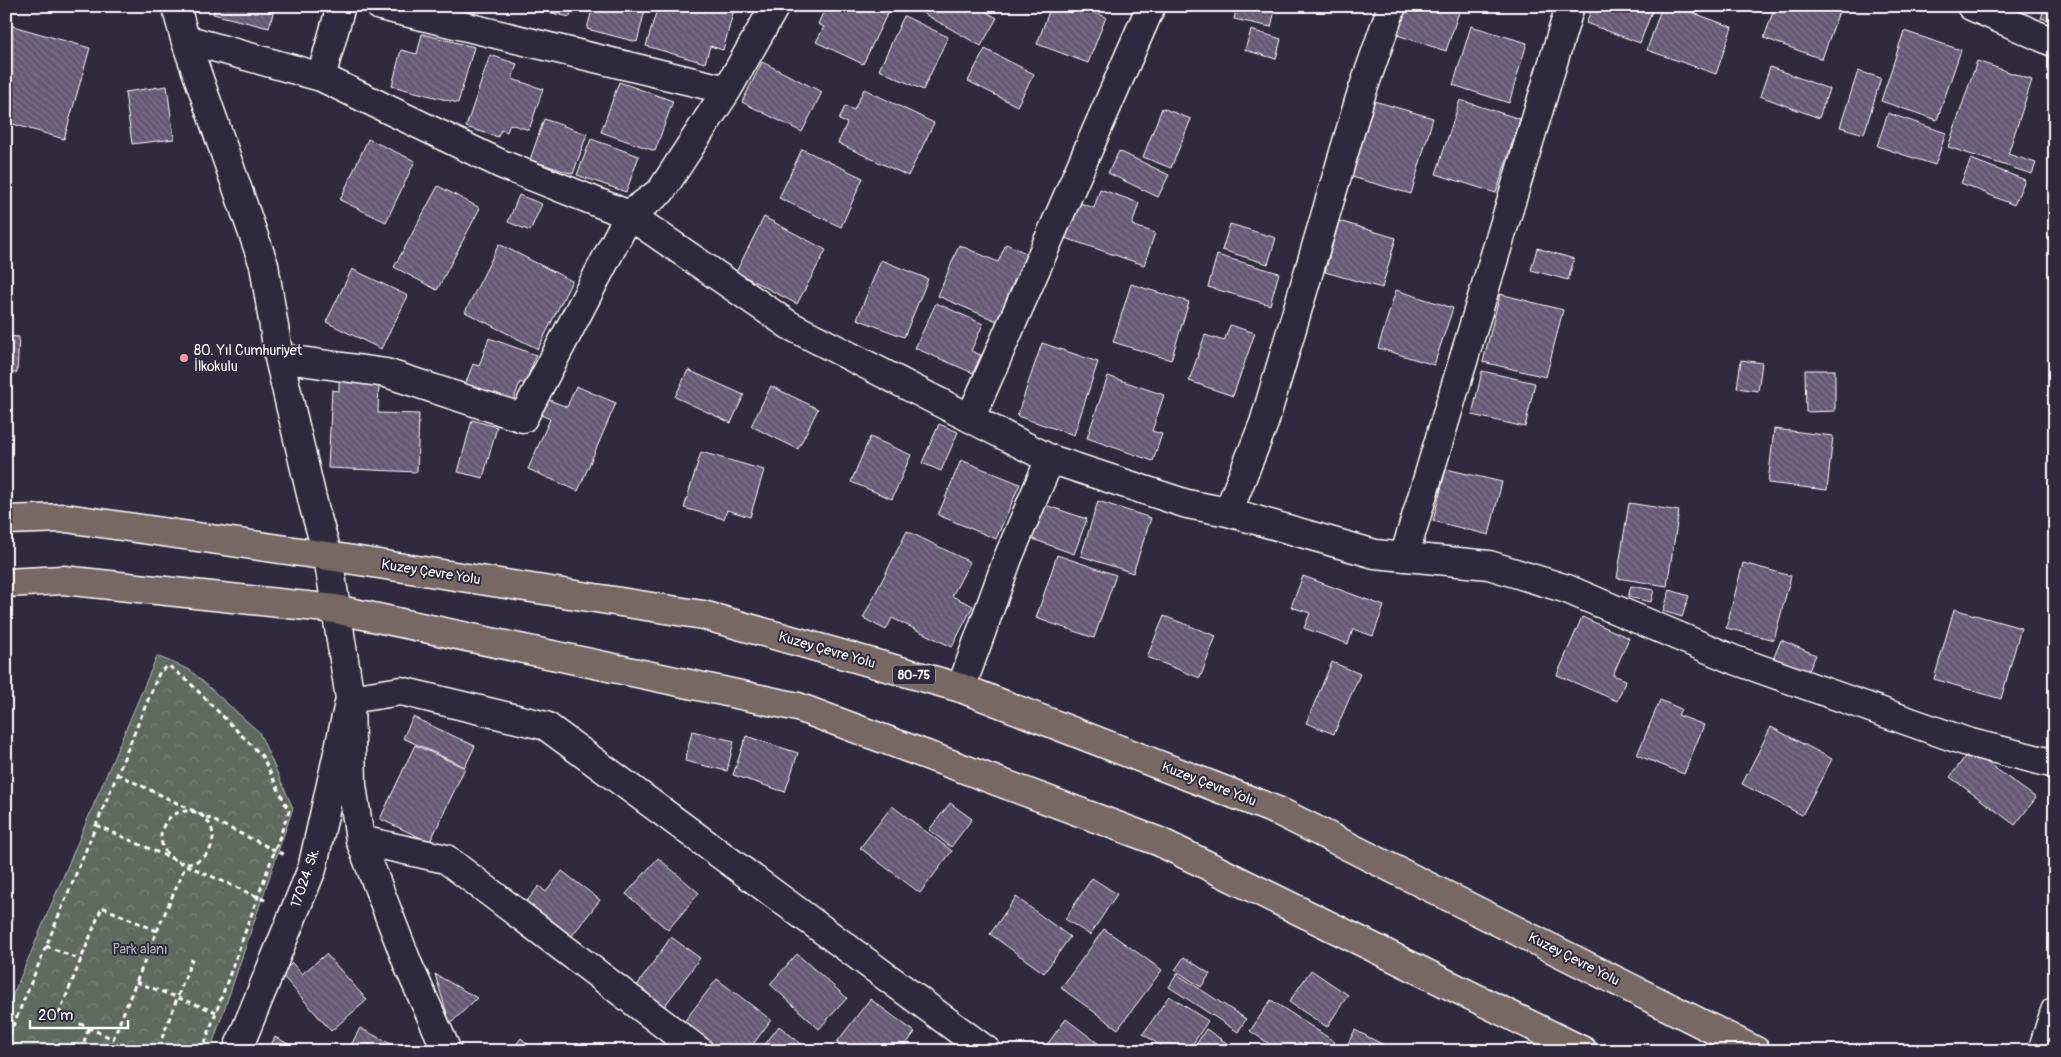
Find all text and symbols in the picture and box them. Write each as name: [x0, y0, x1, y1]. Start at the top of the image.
place label: 80. Yıl Cumhuriyet İlkokulu: [194, 342, 303, 375]
marker: 80. Yıl Cumhuriyet İlkokulu: [178, 352, 190, 364]
street label: Kuzey Çevre Yolu: [380, 556, 482, 588]
street label: Kuzey Çevre Yolu: [777, 628, 877, 672]
road number: 80-75: [893, 666, 935, 684]
street label: Kuzey Çevre Yolu: [1159, 758, 1259, 810]
street label: 17024. Sk.: [287, 846, 323, 910]
street label: Kuzey Çevre Yolu: [1526, 929, 1622, 989]
park label: Park alanı: [112, 941, 168, 958]
scale bar: [30, 997, 128, 1029]
text: 20 m: [38, 1006, 73, 1025]

